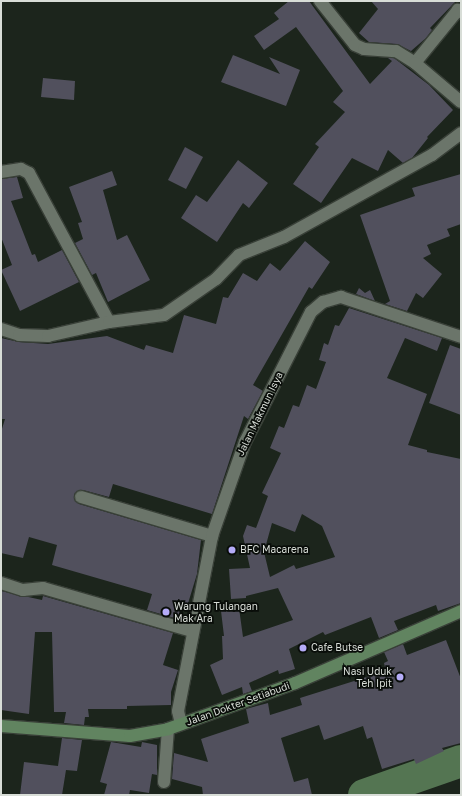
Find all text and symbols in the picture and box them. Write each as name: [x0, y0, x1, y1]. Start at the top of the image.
street label: Jalan Makmun Isya: [235, 370, 285, 458]
place label: BFC Macarena: [240, 544, 309, 556]
marker: BFC Macarena: [227, 545, 237, 555]
place label: Warung Tulangan Mak Ara: [174, 600, 258, 624]
marker: Warung Tulangan Mak Ara: [161, 607, 171, 617]
place label: Cafe Butse: [311, 642, 363, 654]
marker: Cafe Butse: [298, 643, 308, 653]
place label: Nasi Uduk Teh Ipit: [343, 665, 392, 688]
marker: Nasi Uduk Teh Ipit: [395, 672, 405, 682]
street label: Jalan Dokter Setiabudi: [185, 680, 291, 728]

